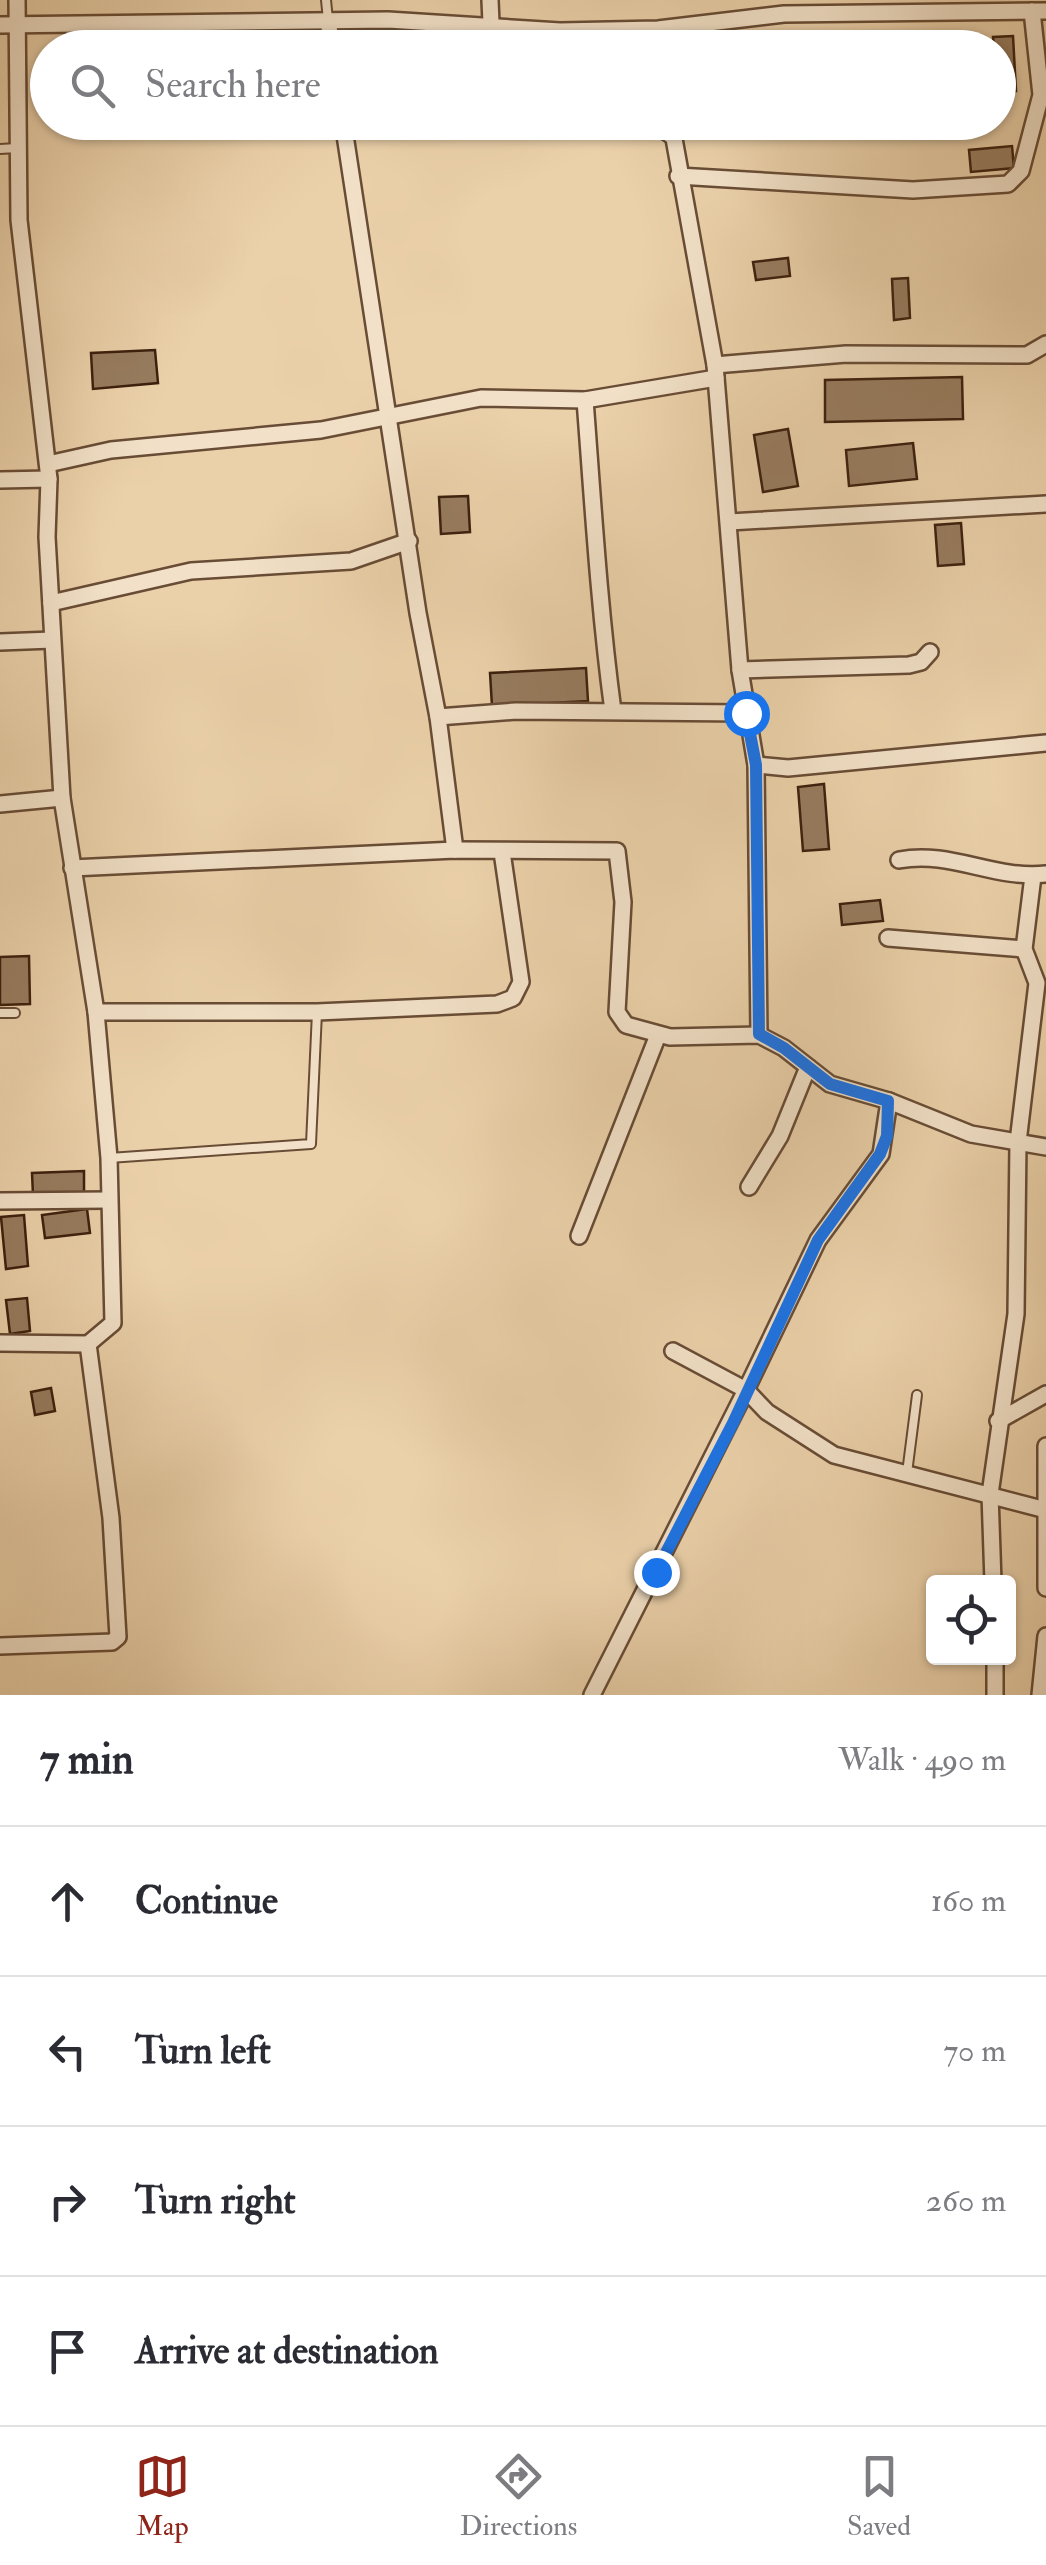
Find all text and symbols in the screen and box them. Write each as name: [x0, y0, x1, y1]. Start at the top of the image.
search box: [30, 30, 1016, 140]
icon: search: [65, 58, 120, 113]
text: Search here: [145, 61, 321, 109]
route start: [724, 691, 770, 737]
route end: [634, 1550, 680, 1596]
map controls: [926, 1575, 1016, 1665]
button: locate: [926, 1575, 1016, 1665]
text: 7 min: [40, 1734, 134, 1786]
text: Walk · 490 m: [838, 1740, 1006, 1780]
icon: ahead: [40, 1874, 95, 1929]
text: Continue: [135, 1877, 278, 1925]
text: 160 m: [931, 1881, 1006, 1921]
icon: left: [40, 2024, 95, 2079]
text: Turn left: [135, 2027, 271, 2075]
text: 70 m: [943, 2031, 1006, 2071]
icon: right: [40, 2174, 95, 2229]
text: Turn right: [135, 2177, 296, 2225]
text: 260 m: [926, 2181, 1006, 2221]
icon: arrive: [40, 2324, 95, 2379]
text: Arrive at destination: [135, 2327, 439, 2375]
tab: Map: [135, 2449, 190, 2544]
tab: Directions: [460, 2449, 577, 2544]
tab: Saved: [847, 2449, 911, 2544]

